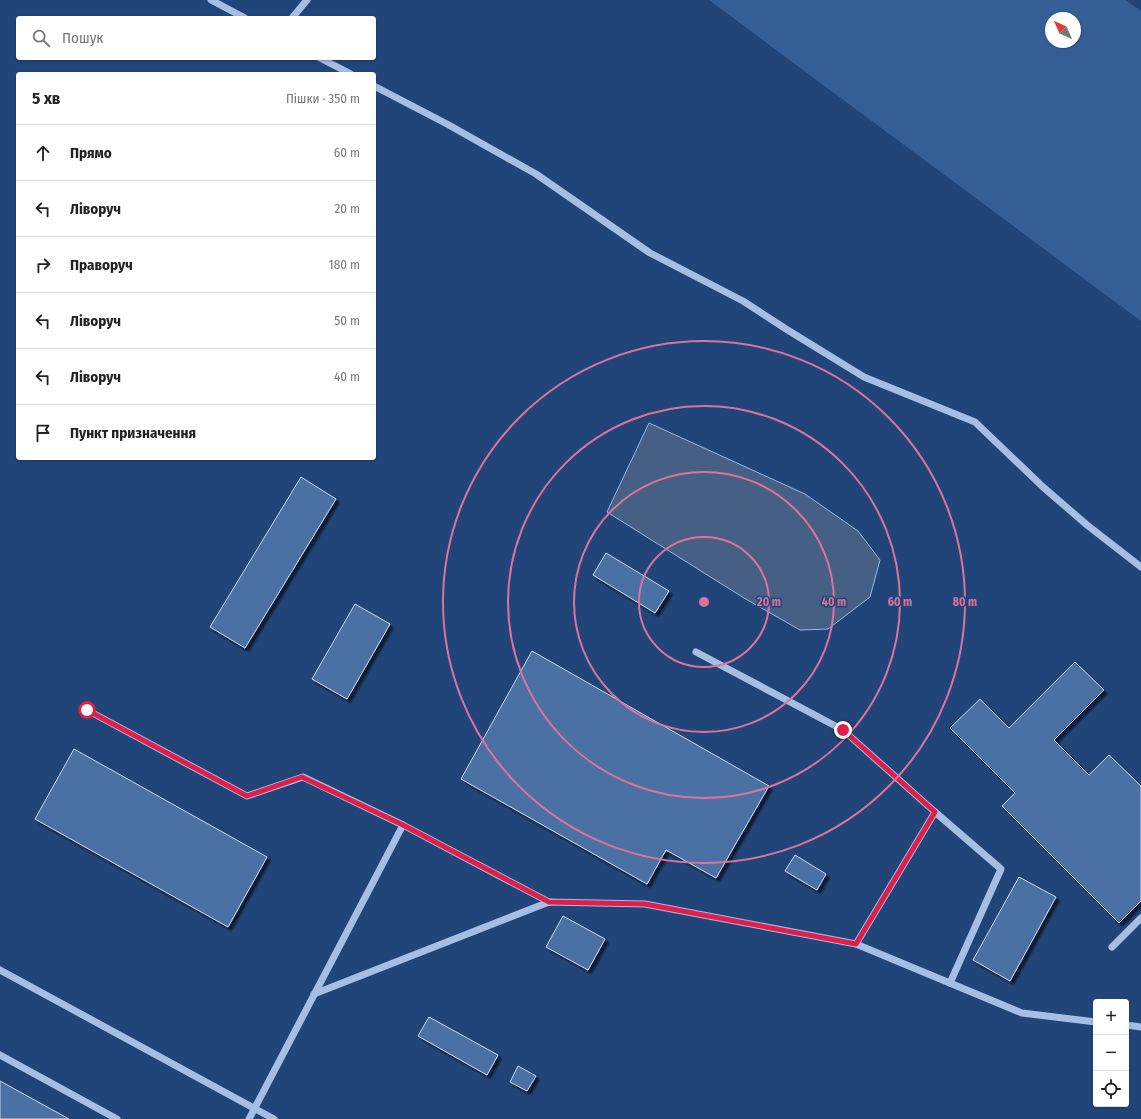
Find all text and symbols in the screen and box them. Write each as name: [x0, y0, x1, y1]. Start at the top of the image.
north arrow: [1045, 12, 1081, 48]
search box: [16, 16, 376, 60]
icon: search: [30, 27, 52, 49]
text: Пошук: [62, 29, 103, 47]
text: 5 хв: [32, 88, 60, 109]
text: Пішки · 350 m: [286, 91, 360, 106]
icon: ahead: [32, 142, 54, 164]
text: Прямо: [70, 144, 112, 162]
text: 60 m: [334, 145, 360, 160]
icon: left: [32, 198, 54, 220]
text: Ліворуч: [70, 200, 121, 218]
text: 20 m: [334, 201, 360, 216]
icon: right: [32, 254, 54, 276]
text: Праворуч: [70, 256, 133, 274]
text: 180 m: [329, 257, 360, 272]
icon: left: [32, 310, 54, 332]
text: Ліворуч: [70, 312, 121, 330]
text: 50 m: [334, 313, 360, 328]
icon: left: [32, 366, 54, 388]
text: Ліворуч: [70, 368, 121, 386]
text: 40 m: [334, 369, 360, 384]
icon: arrive: [32, 422, 54, 444]
text: Пункт призначення: [70, 424, 196, 442]
centre of rings: [697, 595, 711, 609]
text: 20 m: [756, 595, 781, 609]
text: 40 m: [822, 595, 846, 609]
text: 60 m: [888, 595, 912, 609]
text: 80 m: [953, 595, 977, 609]
route start: [78, 701, 96, 719]
route end: [834, 721, 852, 739]
map controls: [1093, 999, 1129, 1107]
button: +: [1093, 999, 1129, 1035]
button: −: [1093, 1035, 1129, 1071]
button: locate: [1093, 1071, 1129, 1107]

